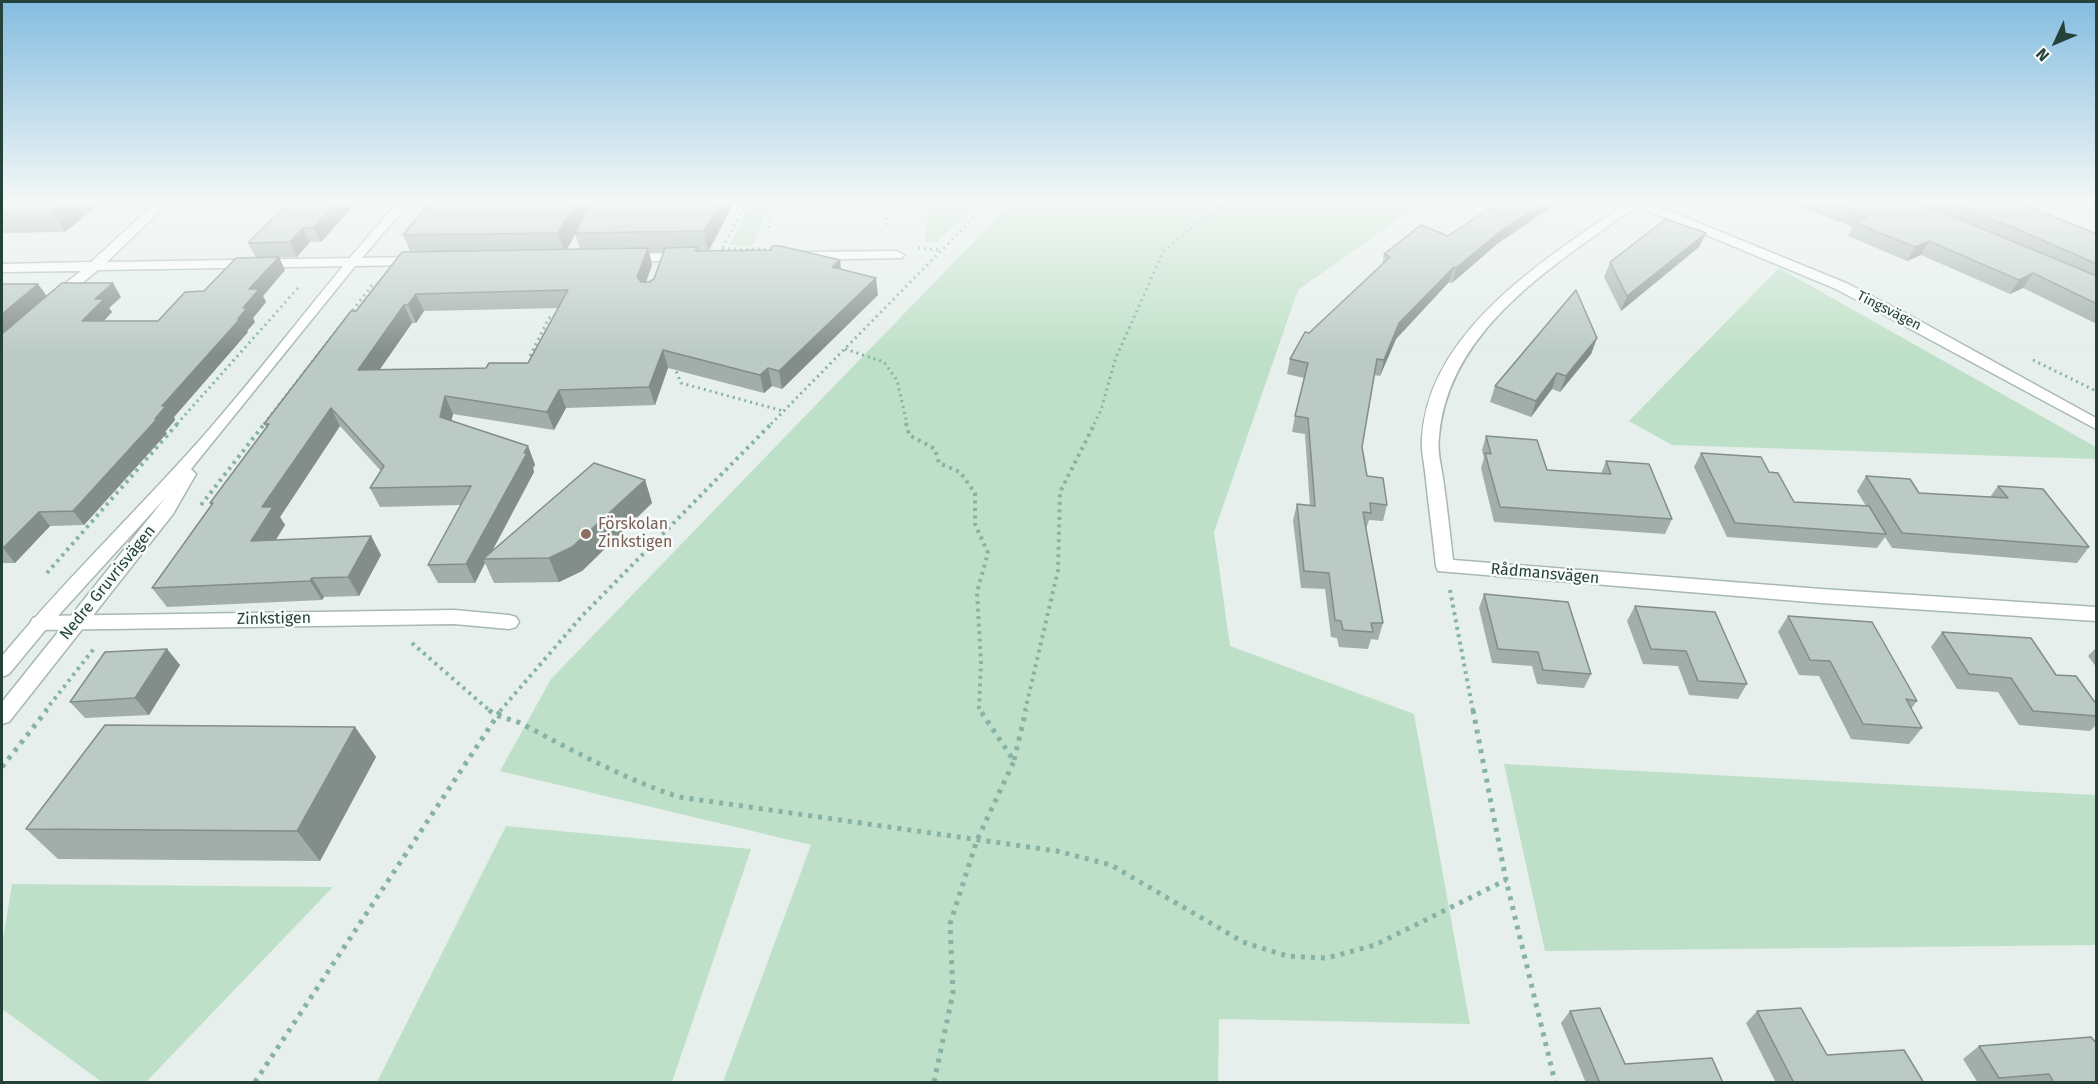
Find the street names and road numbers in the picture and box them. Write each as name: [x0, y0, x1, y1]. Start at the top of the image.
street label: Tingsvägen: [1854, 288, 1924, 334]
street label: Nedre Gruvrisvägen: [56, 522, 160, 644]
street label: Rådmansvägen: [1490, 560, 1600, 588]
street label: Zinkstigen: [237, 609, 311, 629]

